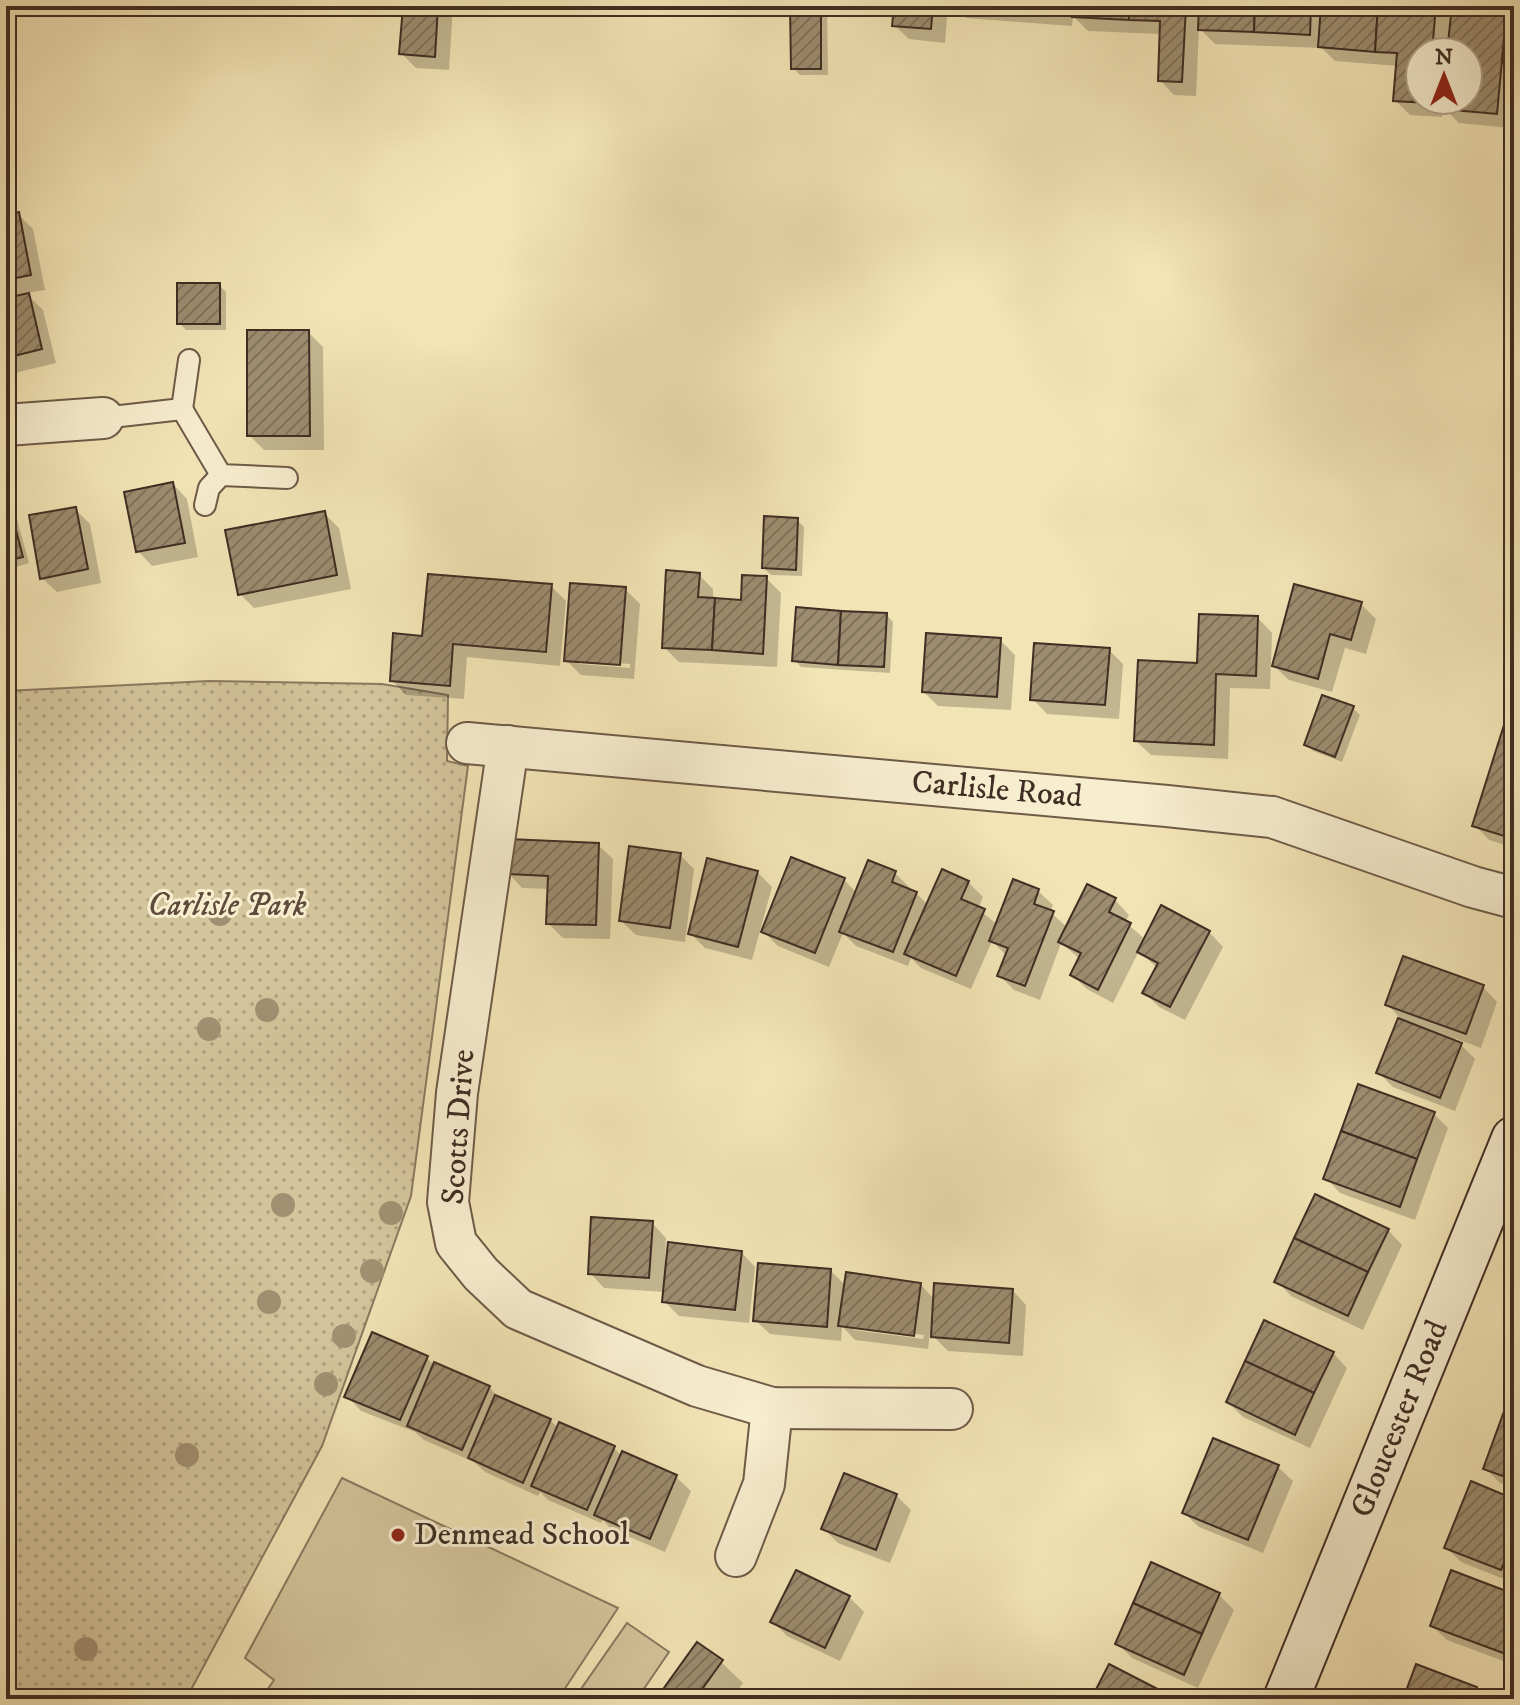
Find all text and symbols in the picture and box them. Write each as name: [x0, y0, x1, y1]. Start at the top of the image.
north arrow: [1404, 36, 1484, 116]
text: N: [1435, 44, 1453, 71]
street label: Carlisle Road: [910, 763, 1084, 817]
park label: Carlisle Park: [148, 886, 307, 926]
street label: Scotts Drive: [434, 1048, 484, 1206]
street label: Gloucester Road: [1342, 1315, 1458, 1523]
place label: Denmead School: [414, 1515, 630, 1555]
marker: Denmead School: [389, 1526, 407, 1544]

